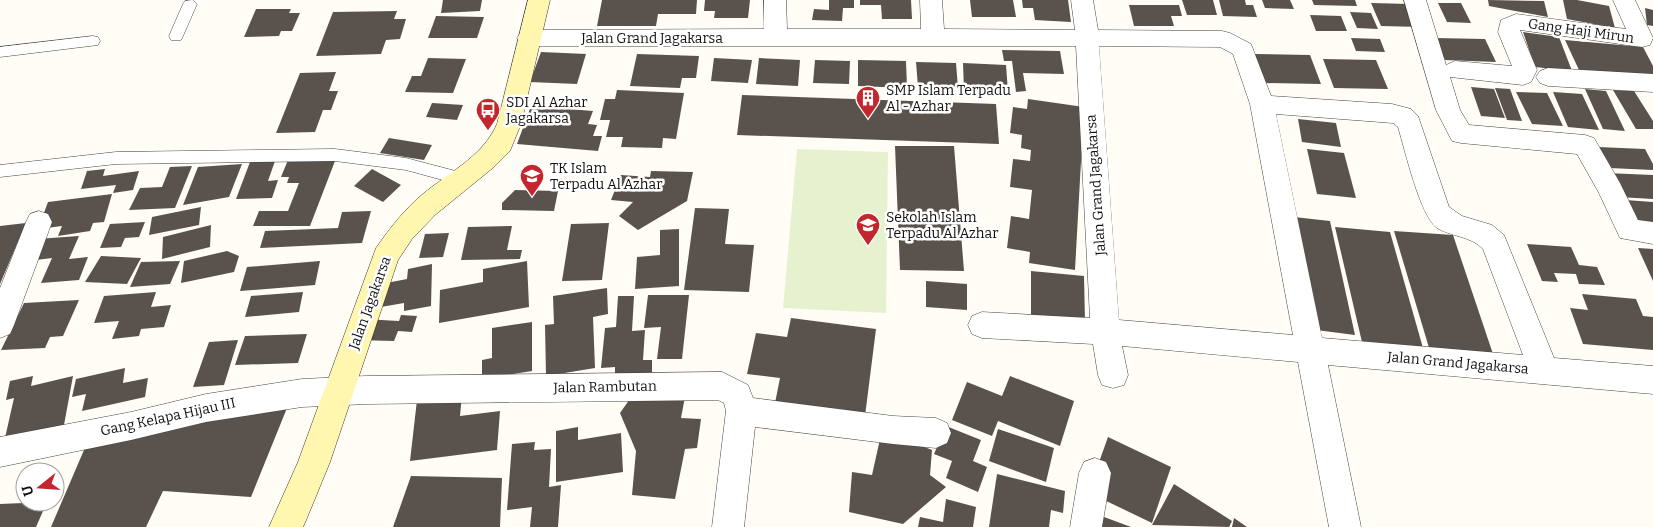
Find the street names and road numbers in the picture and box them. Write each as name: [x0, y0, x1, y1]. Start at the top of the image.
street label: Gang Haji Mirun: [1527, 15, 1635, 47]
street label: Jalan Grand Jagakarsa: [580, 30, 723, 47]
street label: Jalan Grand Jagakarsa: [1083, 113, 1109, 257]
street label: Jalan Jagakarsa: [345, 254, 395, 353]
street label: Jalan Grand Jagakarsa: [1386, 348, 1530, 378]
street label: Jalan Rambutan: [552, 378, 657, 396]
street label: Gang Kelapa Hijau III: [99, 394, 237, 440]

